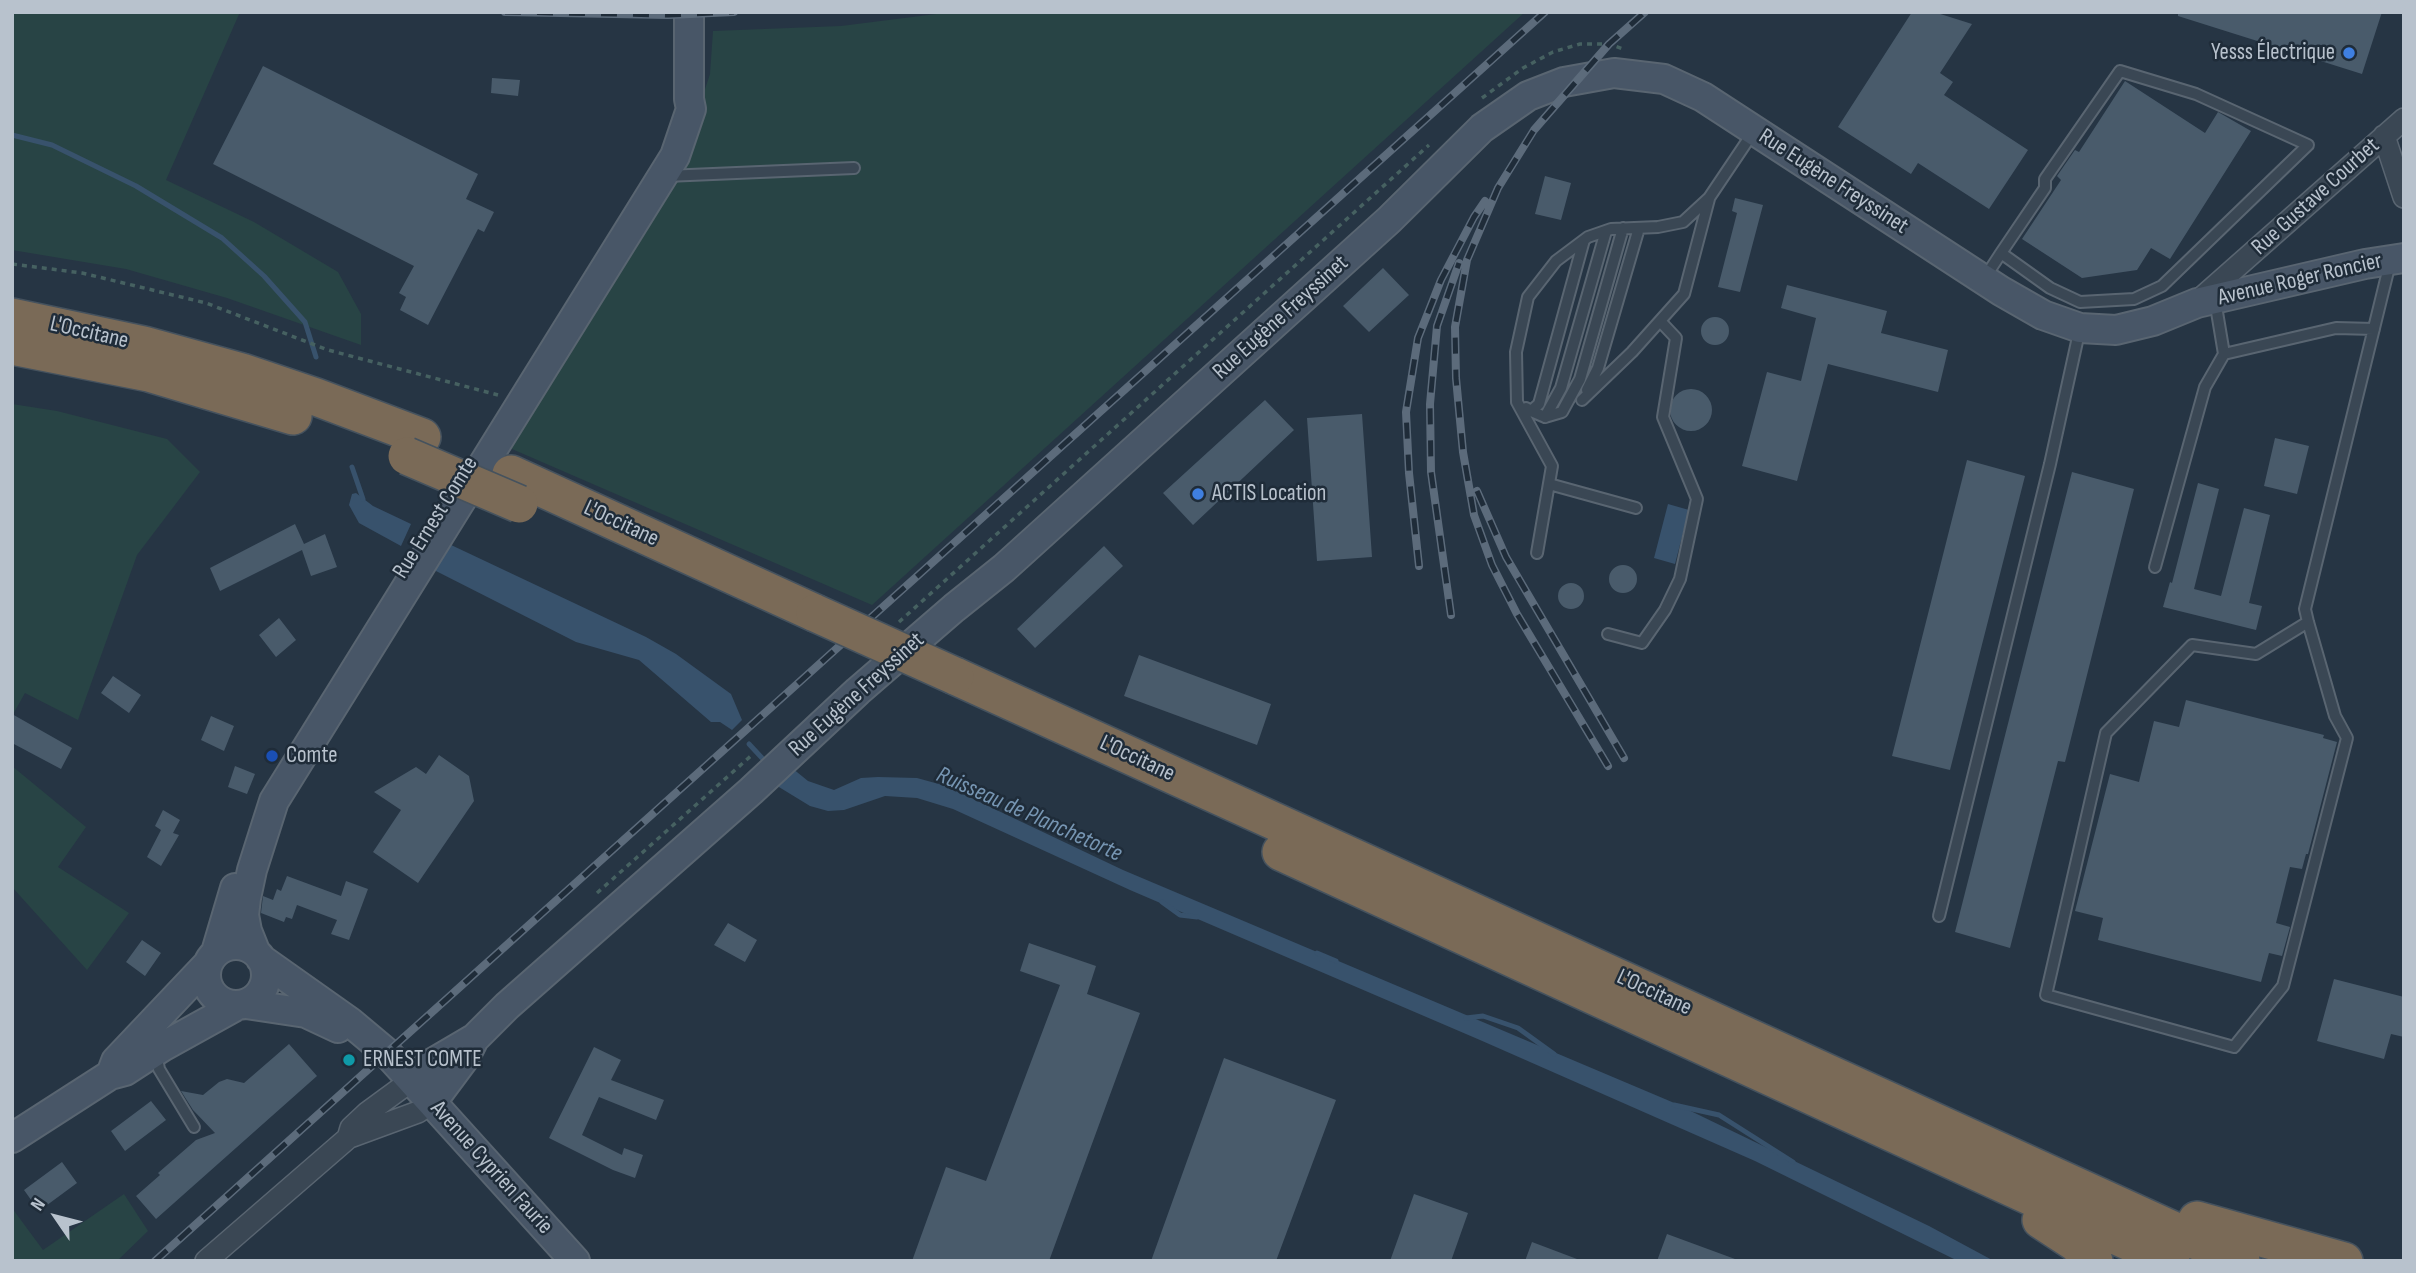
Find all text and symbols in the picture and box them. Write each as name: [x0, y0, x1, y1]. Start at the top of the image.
place label: Yesss Électrique: [2211, 39, 2335, 67]
marker: Yesss Électrique: [2341, 45, 2357, 61]
street label: Rue Eugène Freyssinet: [1753, 123, 1913, 241]
street label: Rue Gustave Courbet: [2246, 132, 2386, 262]
street label: Avenue Roger Roncier: [2215, 248, 2385, 312]
street label: Rue Eugène Freyssinet: [1208, 250, 1354, 386]
street label: L'Occitane: [47, 311, 131, 355]
street label: Rue Ernest Comte: [388, 452, 484, 584]
place label: ACTIS Location: [1212, 480, 1326, 508]
marker: ACTIS Location: [1190, 486, 1206, 502]
street label: L'Occitane: [579, 495, 663, 553]
street label: Rue Eugène Freyssinet: [784, 627, 930, 763]
street label: L'Occitane: [1095, 730, 1179, 788]
place label: Comte: [286, 742, 337, 770]
marker: Comte: [264, 748, 280, 764]
water label: Ruisseau de Planchetorte: [932, 761, 1126, 869]
street label: L'Occitane: [1612, 964, 1696, 1022]
place label: ERNEST COMTE: [363, 1046, 482, 1074]
marker: ERNEST COMTE: [341, 1052, 357, 1068]
street label: Avenue Cyprien Faurie: [424, 1096, 558, 1240]
north arrow: [21, 1182, 91, 1252]
text: N: [26, 1194, 51, 1215]

